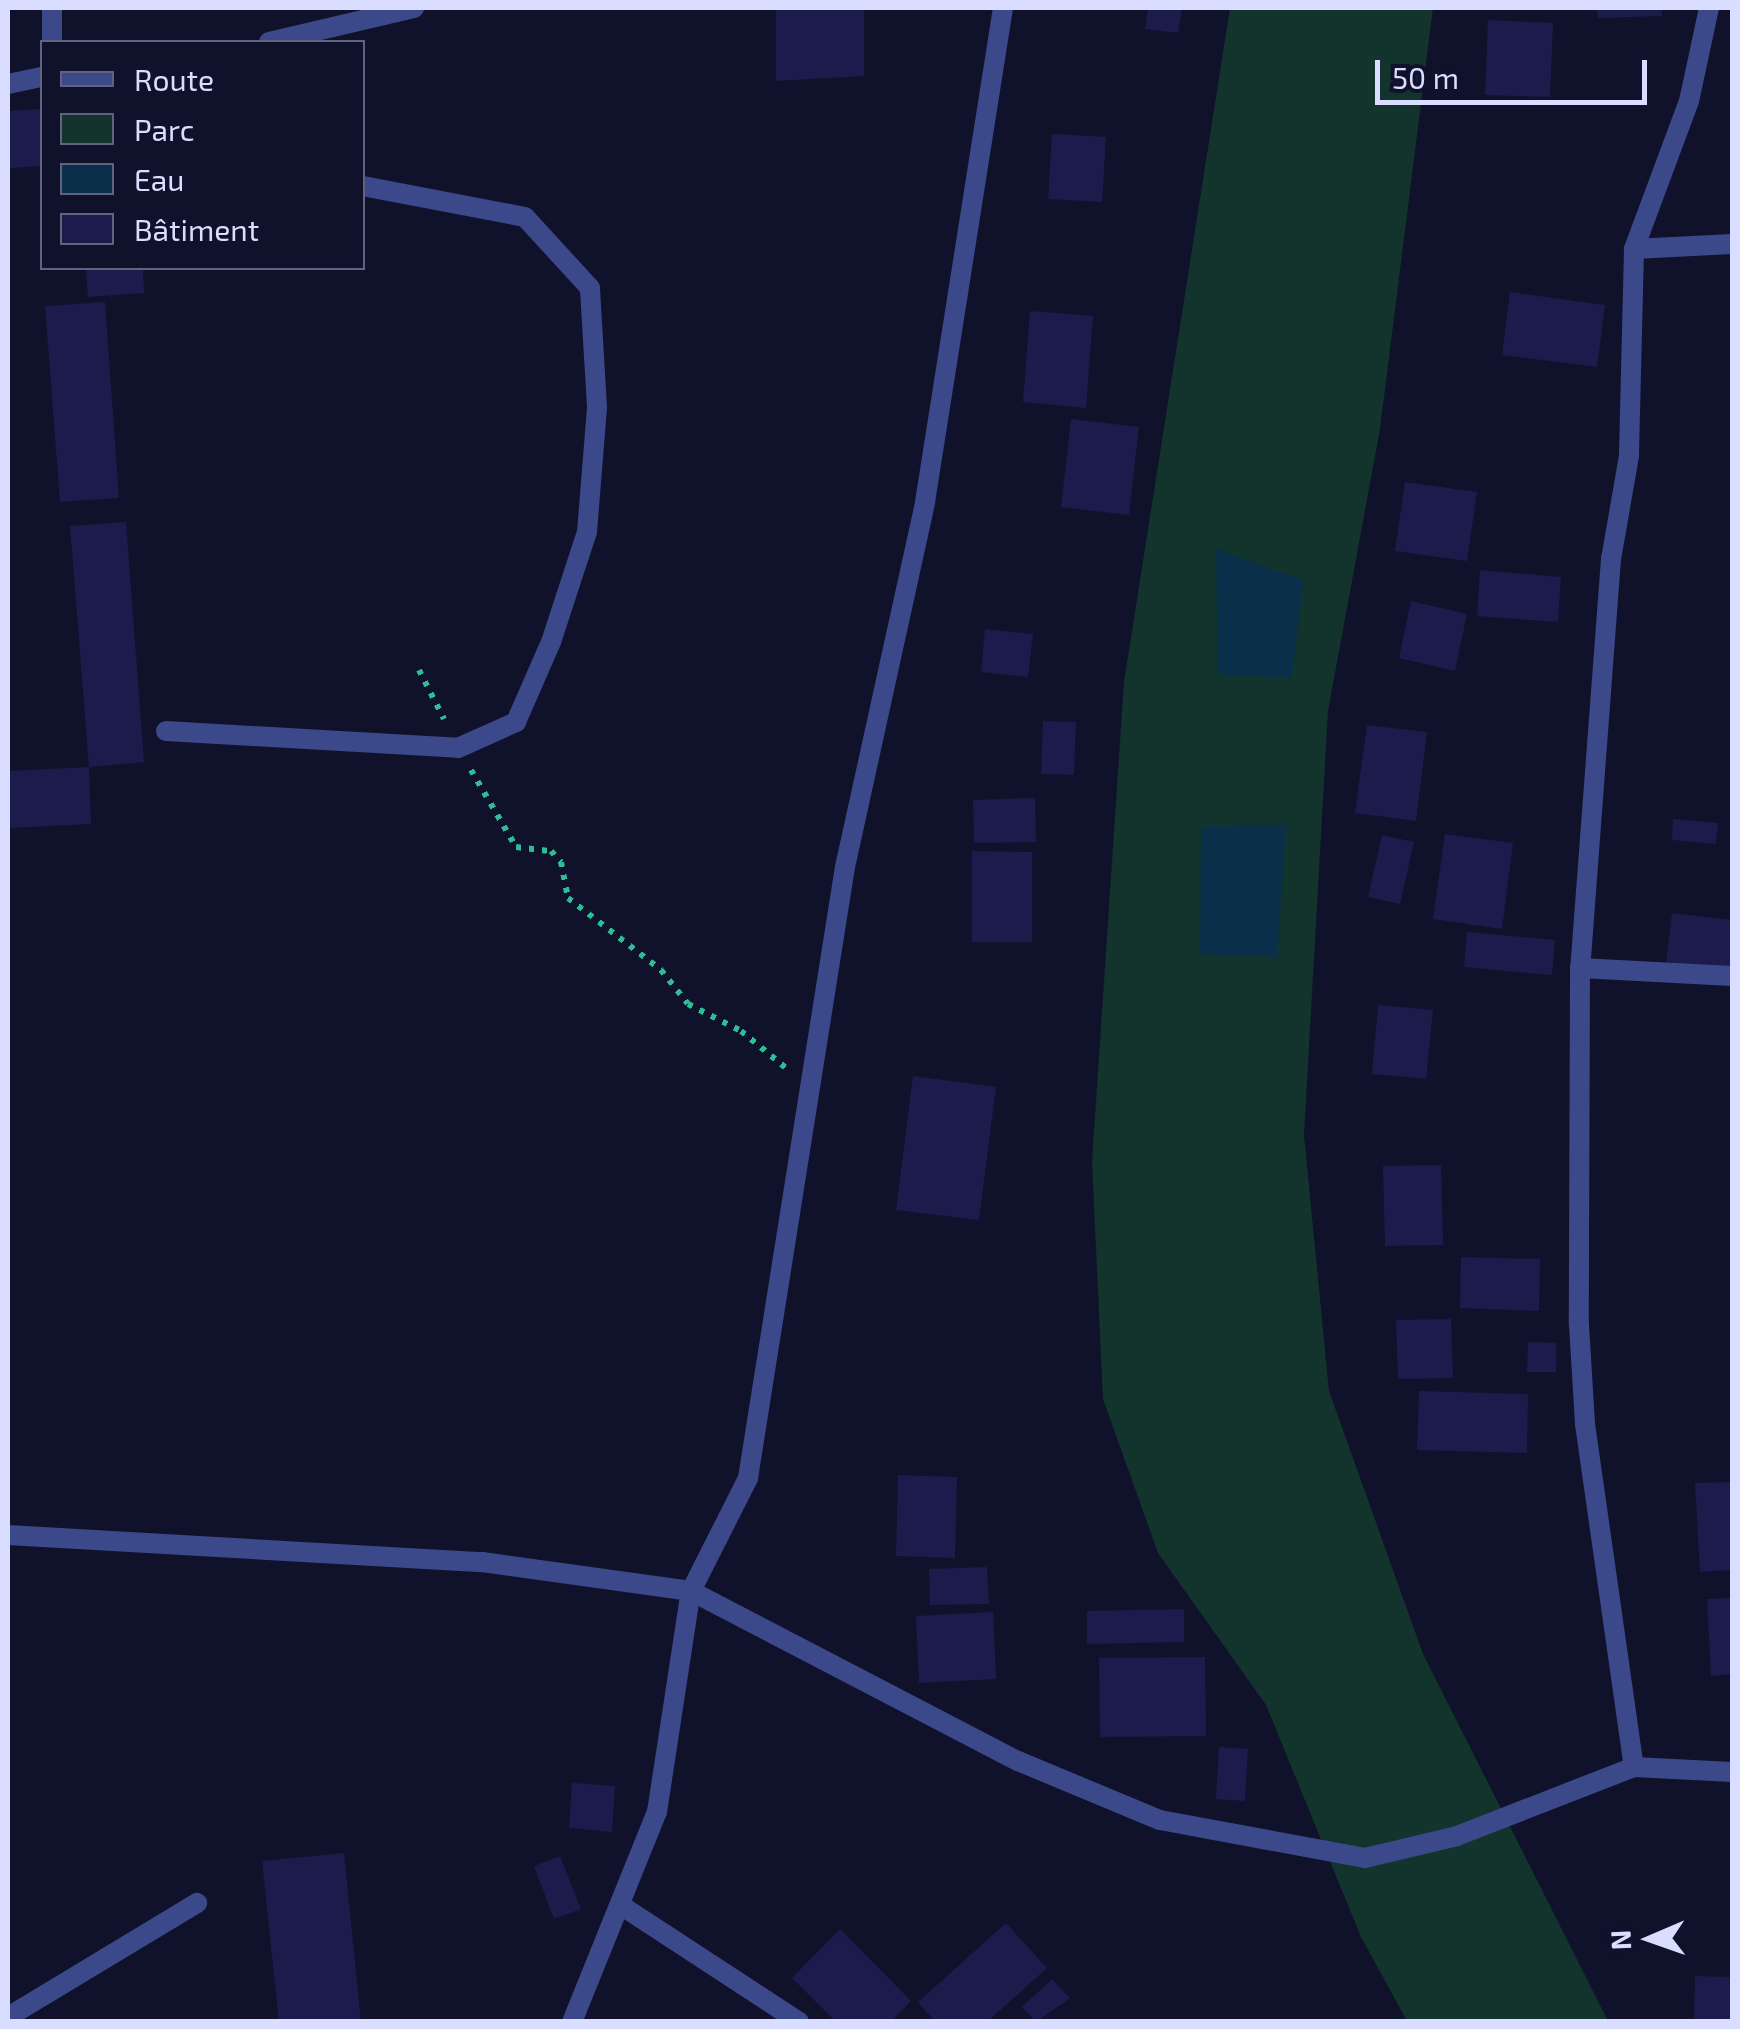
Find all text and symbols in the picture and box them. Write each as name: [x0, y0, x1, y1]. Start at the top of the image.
legend: [40, 40, 365, 270]
scale bar: [1380, 40, 1652, 102]
text: 50 m: [1392, 59, 1459, 95]
text: Route: [134, 61, 214, 97]
text: Parc: [134, 111, 194, 147]
text: Eau: [134, 161, 184, 197]
text: Bâtiment: [134, 211, 259, 247]
north arrow: [1600, 1889, 1700, 1989]
text: N: [1603, 1929, 1637, 1951]

